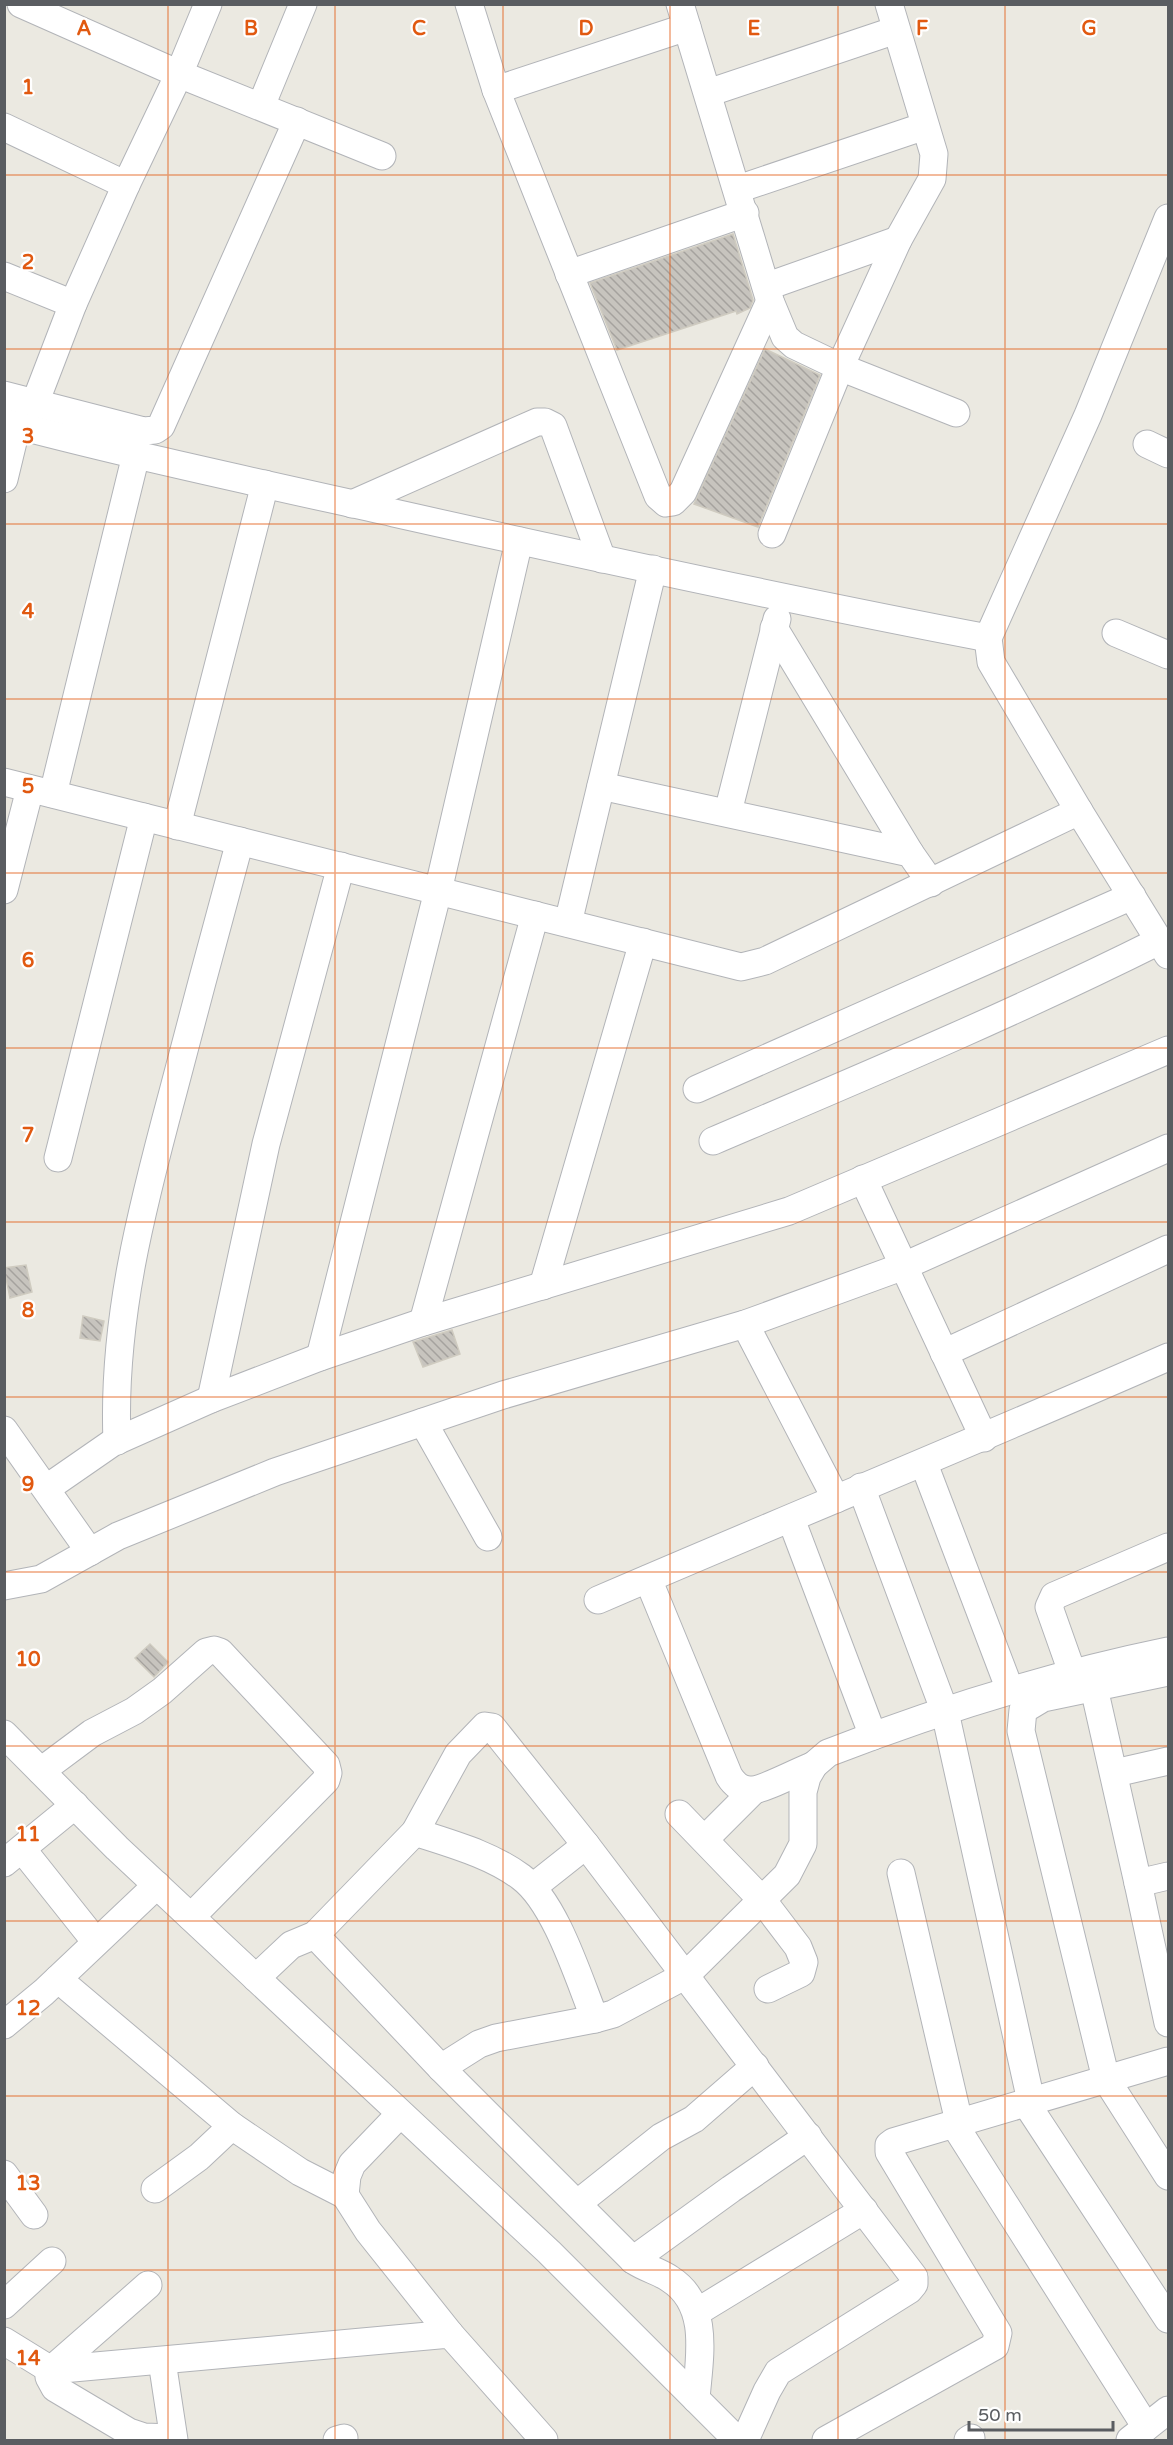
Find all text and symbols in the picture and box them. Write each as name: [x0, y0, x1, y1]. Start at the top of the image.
text: A: [77, 17, 92, 41]
text: B: [244, 17, 258, 41]
text: C: [412, 17, 426, 41]
text: D: [578, 17, 594, 41]
text: E: [748, 17, 761, 41]
text: F: [916, 17, 928, 41]
text: G: [1081, 17, 1097, 41]
text: 1: [22, 76, 34, 100]
text: 2: [22, 251, 34, 275]
text: 3: [22, 425, 34, 449]
text: 4: [22, 600, 35, 624]
text: 5: [22, 775, 34, 799]
text: 6: [22, 949, 34, 973]
text: 7: [22, 1124, 34, 1148]
text: 8: [22, 1299, 34, 1323]
text: 9: [22, 1473, 34, 1497]
text: 10: [15, 1648, 41, 1672]
text: 11: [15, 1823, 41, 1847]
text: 12: [15, 1997, 41, 2021]
text: 13: [15, 2172, 41, 2196]
text: 14: [15, 2347, 41, 2371]
scale bar: [969, 2394, 1113, 2432]
text: 50 m: [978, 2404, 1022, 2426]

